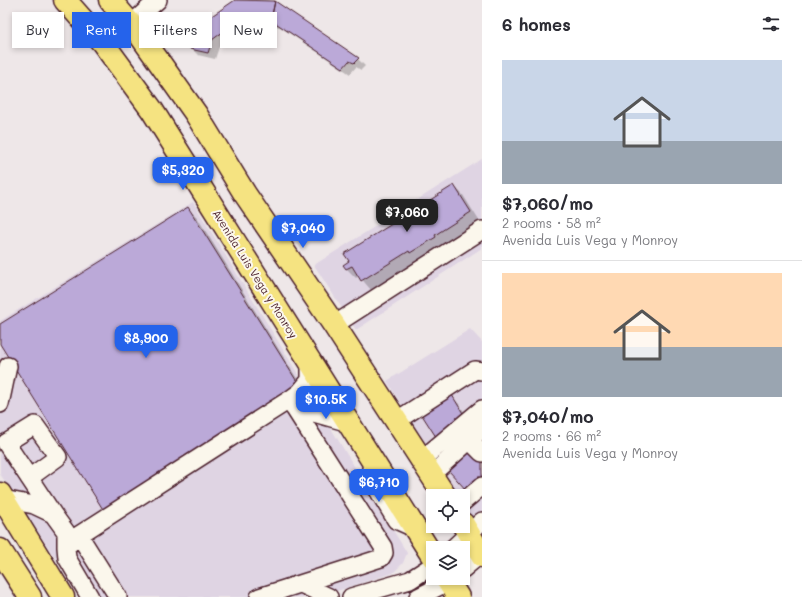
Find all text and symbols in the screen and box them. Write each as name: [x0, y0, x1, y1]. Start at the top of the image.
chip: Buy: [12, 12, 64, 48]
chip: Rent: [72, 12, 131, 48]
chip: Filters: [139, 12, 212, 48]
chip: New: [220, 12, 277, 48]
text: 6 homes: [502, 13, 571, 35]
icon: filters: [760, 13, 782, 35]
icon: home: [606, 86, 678, 158]
pin: $5,320: [150, 157, 216, 191]
text: $5,320: [161, 161, 205, 178]
text: $7,060/mo: [502, 192, 593, 214]
pin: $7,060: [374, 199, 440, 233]
text: $7,060: [385, 203, 429, 220]
street label: Avenida Luis Vega y Monroy: [210, 207, 301, 341]
text: 2 rooms · 58 m²: [502, 214, 601, 231]
pin: $7,040: [270, 215, 336, 249]
text: $7,040: [281, 219, 325, 236]
text: Avenida Luis Vega y Monroy: [502, 231, 678, 248]
icon: home: [606, 299, 678, 371]
pin: $8,900: [113, 325, 179, 359]
text: $8,900: [124, 329, 168, 346]
pin: $10.5K: [293, 386, 359, 420]
text: $10.5K: [305, 390, 347, 407]
text: $7,040/mo: [502, 405, 594, 427]
text: 2 rooms · 66 m²: [502, 427, 601, 444]
text: Avenida Luis Vega y Monroy: [502, 444, 678, 461]
pin: $6,710: [346, 469, 412, 503]
text: $6,710: [358, 473, 400, 490]
map controls: [426, 489, 470, 585]
button: locate: [426, 489, 470, 533]
button: layers: [426, 541, 470, 585]

